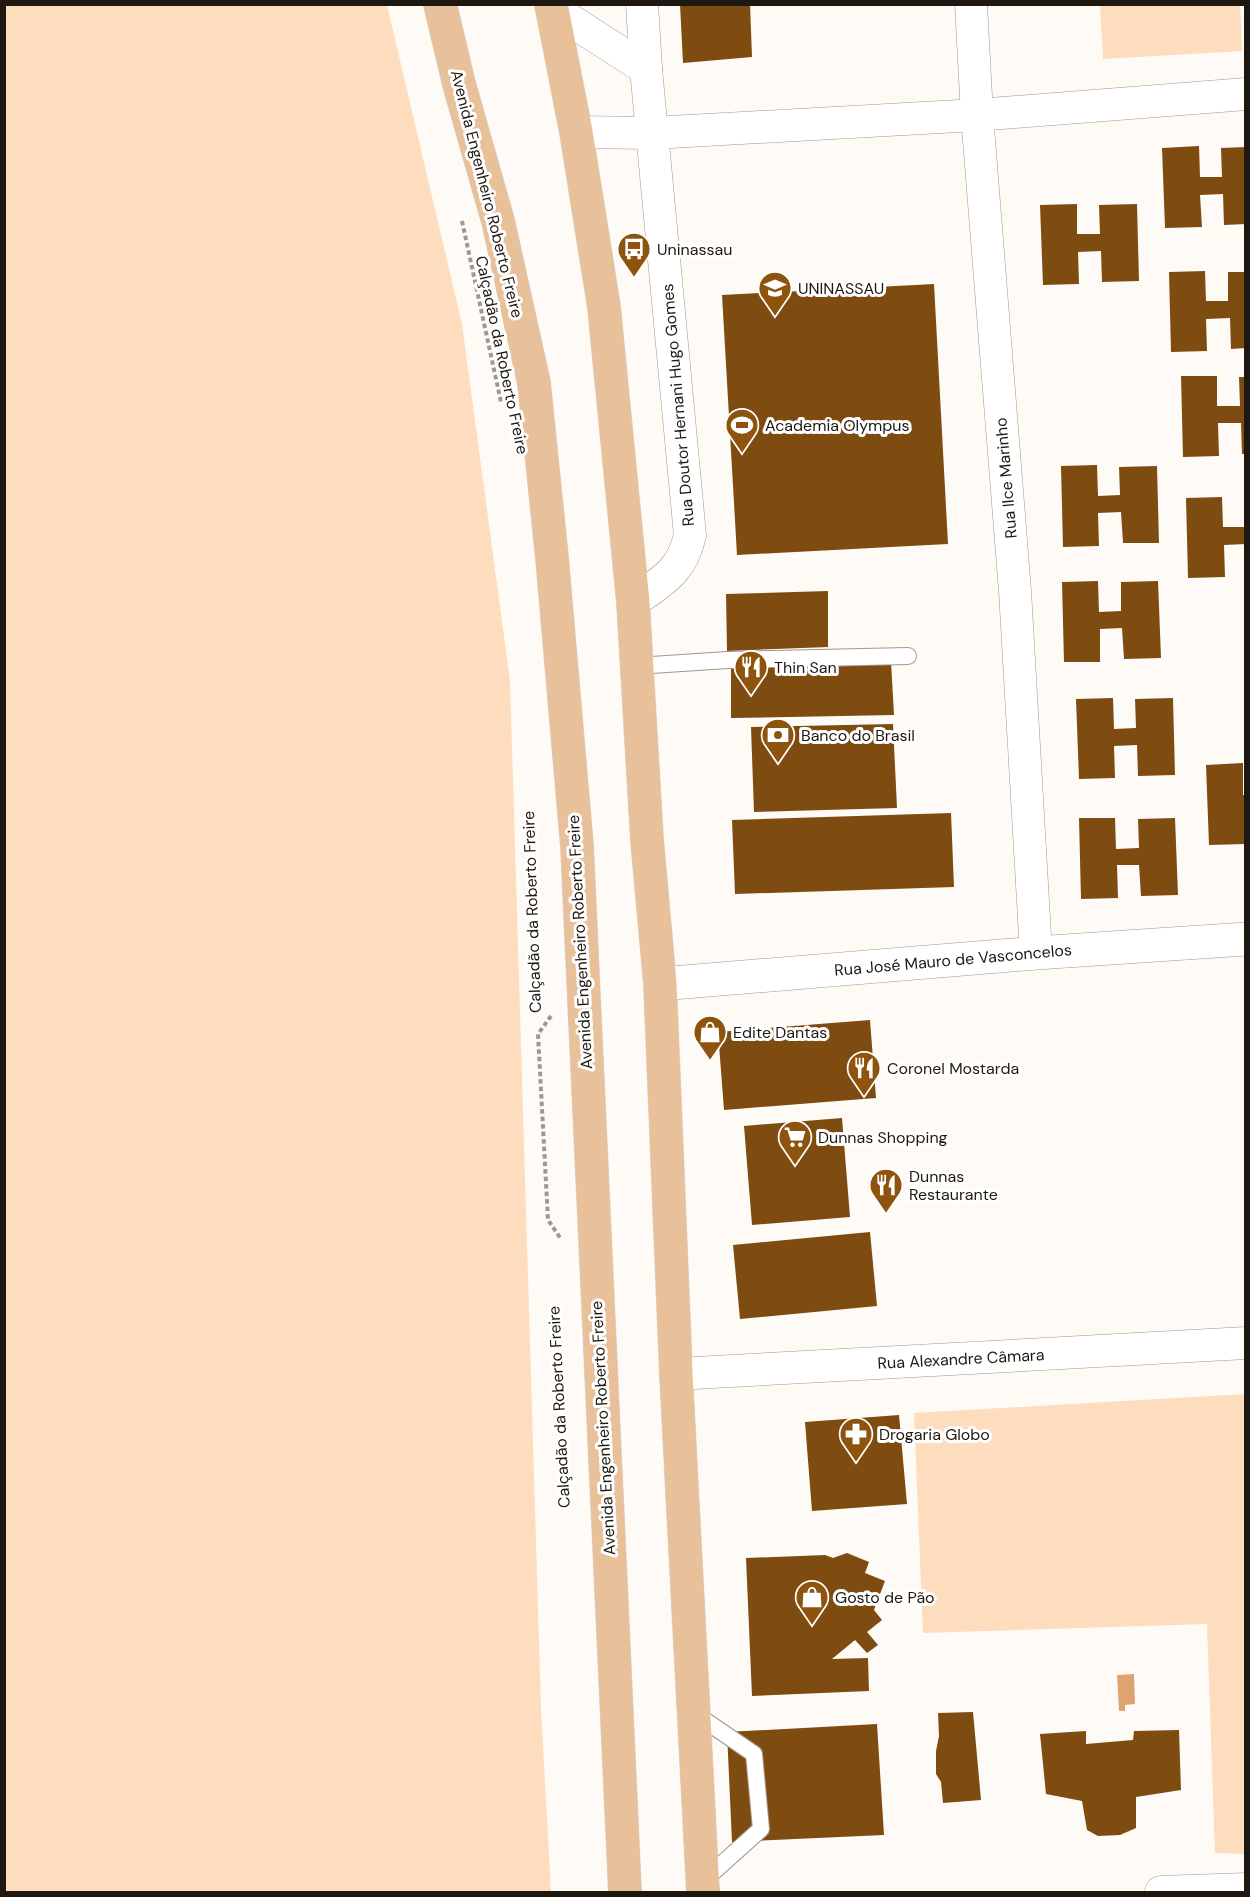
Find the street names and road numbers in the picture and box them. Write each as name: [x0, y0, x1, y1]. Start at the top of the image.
street label: Avenida Engenheiro Roberto Freire: [446, 68, 528, 320]
street label: Calçadão da Roberto Freire: [471, 254, 533, 456]
street label: Rua Doutor Hernani Hugo Gomes: [657, 283, 699, 527]
street label: Rua Ilce Marinho: [990, 417, 1022, 539]
street label: Calçadão da Roberto Freire: [518, 811, 546, 1013]
street label: Avenida Engenheiro Roberto Freire: [563, 814, 597, 1070]
street label: Rua José Mauro de Vasconcelos: [833, 939, 1073, 981]
street label: Avenida Engenheiro Roberto Freire: [586, 1300, 620, 1556]
street label: Calçadão da Roberto Freire: [543, 1305, 575, 1509]
street label: Rua Alexandre Câmara: [877, 1344, 1045, 1374]

